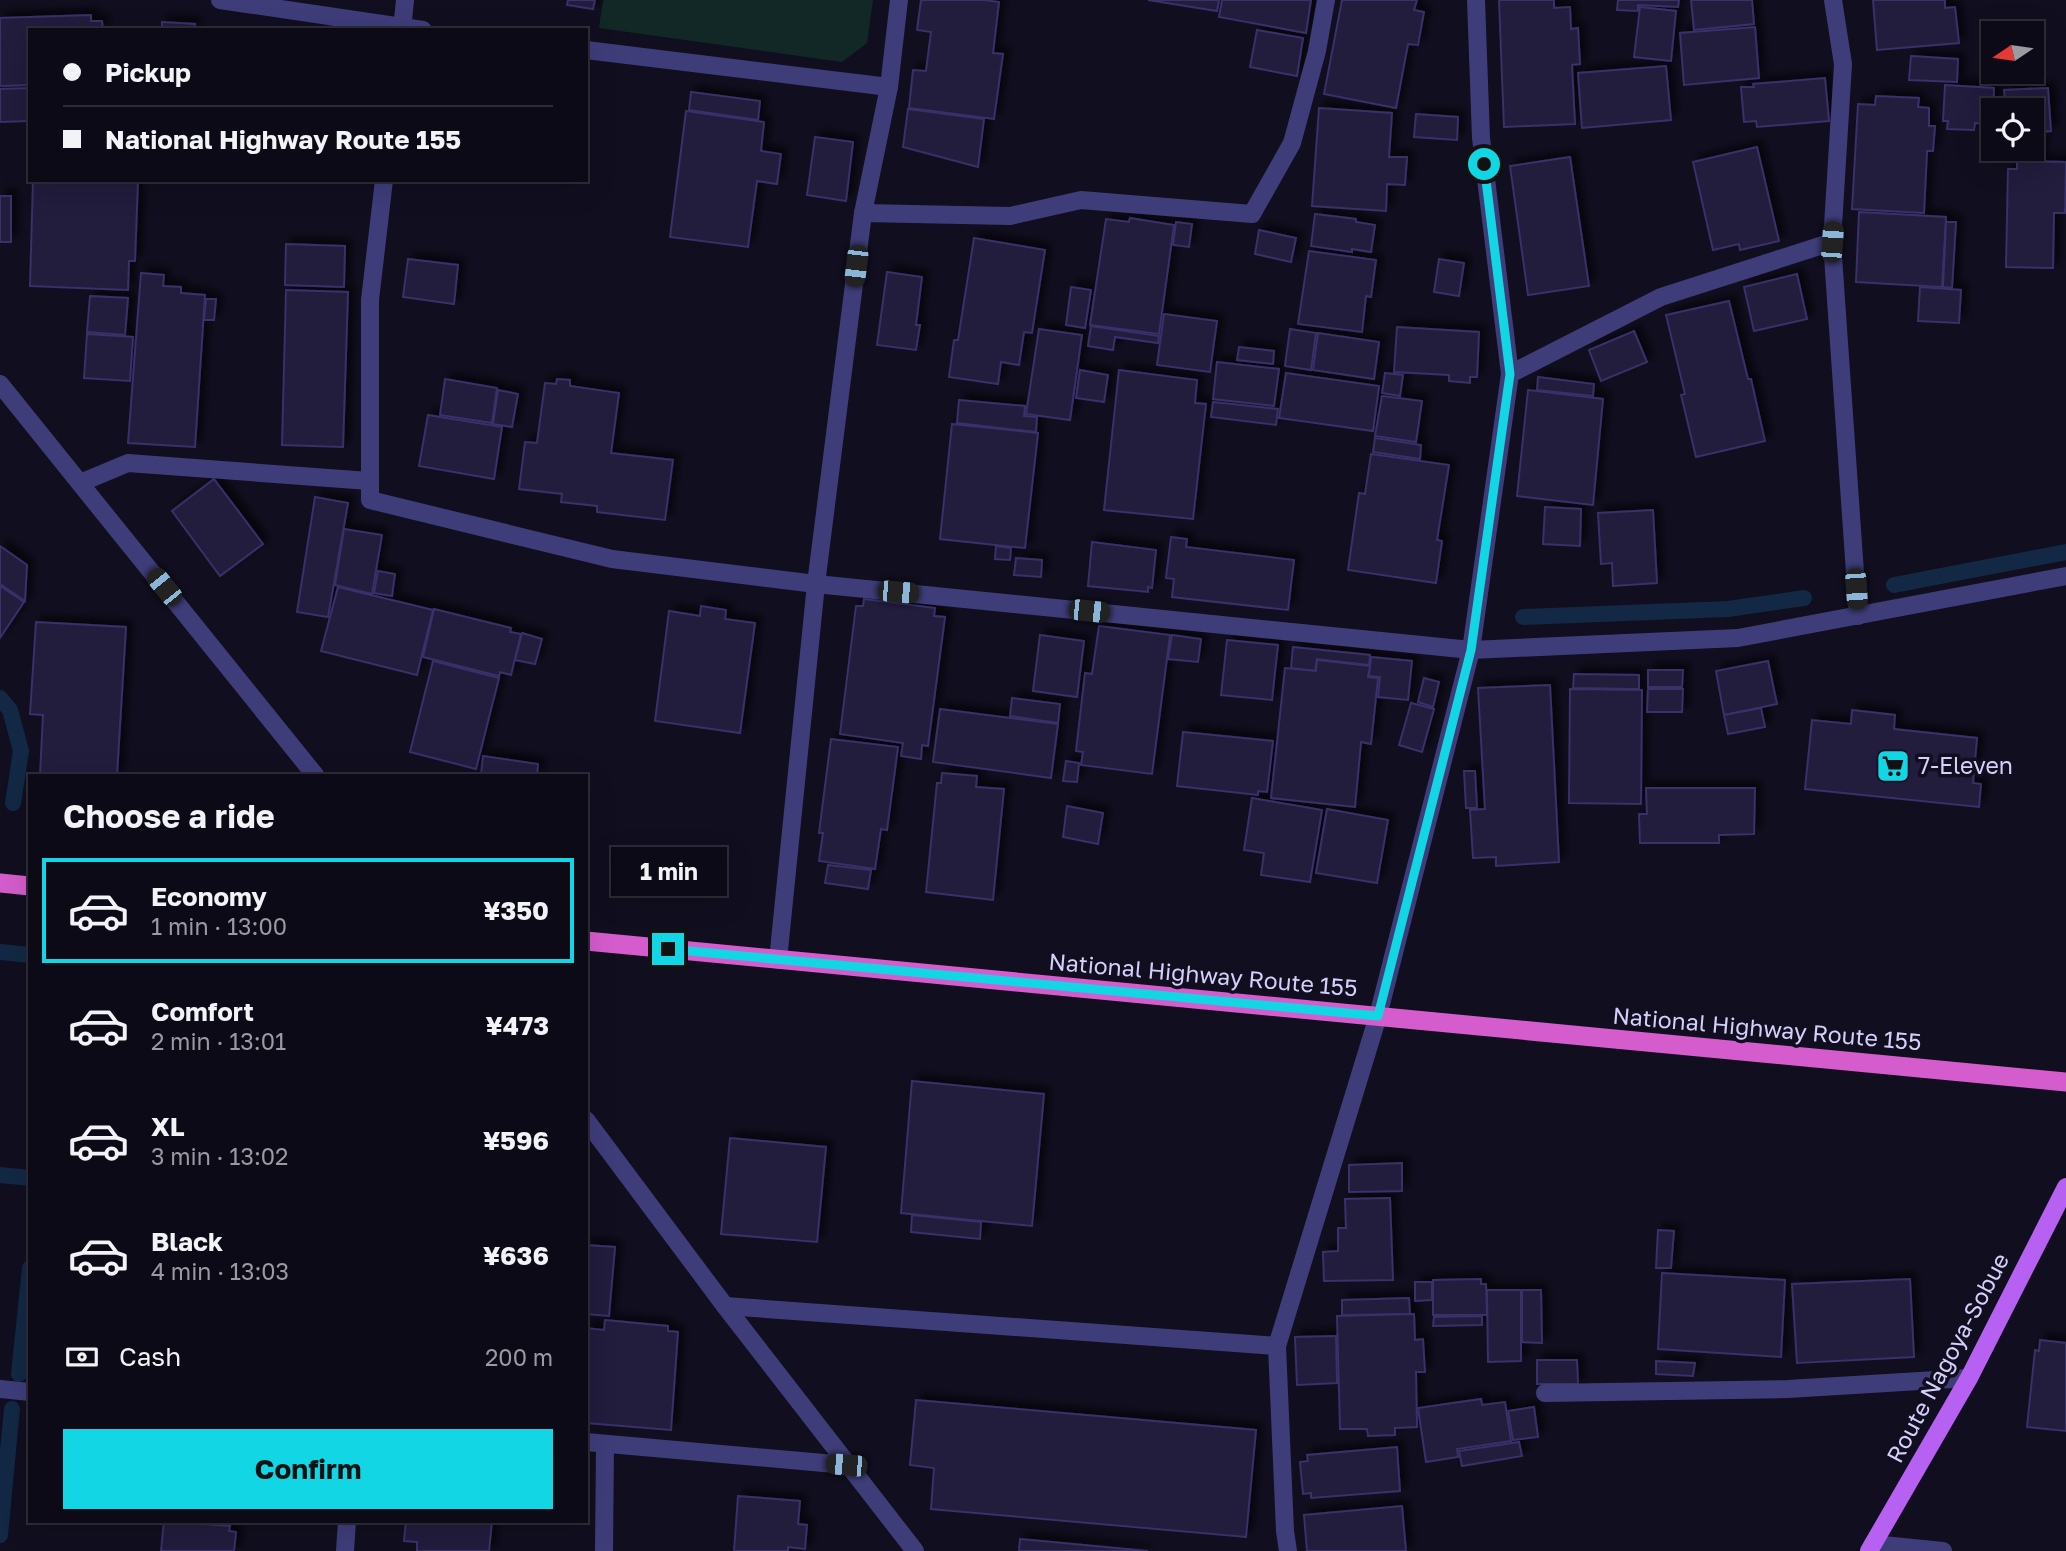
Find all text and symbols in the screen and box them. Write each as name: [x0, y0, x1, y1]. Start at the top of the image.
north arrow: [1981, 21, 2044, 84]
map controls: [1981, 21, 2044, 161]
text: Pickup: [105, 57, 191, 88]
button: locate: [1981, 98, 2044, 161]
text: National Highway Route 155: [105, 124, 461, 155]
route start: [1468, 148, 1500, 180]
car: [1821, 220, 1844, 264]
car: [844, 244, 869, 288]
car: [143, 564, 186, 610]
car: [1845, 567, 1868, 611]
car: [877, 580, 920, 604]
car: [1068, 598, 1111, 624]
supermarket icon: 7-Eleven: [1874, 747, 1912, 785]
place label: 7-Eleven: [1918, 751, 2013, 779]
text: Choose a ride: [63, 797, 275, 835]
callout: 1 min: [610, 848, 726, 897]
text: 1 min: [640, 857, 698, 885]
icon: car: [67, 879, 130, 942]
text: Economy: [151, 881, 267, 912]
text: ¥350: [483, 895, 549, 926]
text: 1 min · 13:00: [151, 912, 287, 940]
route end: [652, 933, 684, 965]
street label: National Highway Route 155: [1047, 947, 1359, 1001]
icon: car: [67, 994, 130, 1057]
text: Comfort: [151, 996, 254, 1027]
street label: National Highway Route 155: [1611, 1001, 1923, 1055]
text: ¥473: [486, 1010, 549, 1041]
text: 2 min · 13:01: [151, 1027, 286, 1055]
icon: car: [67, 1109, 130, 1172]
text: XL: [151, 1111, 185, 1142]
text: ¥596: [483, 1125, 549, 1156]
text: 3 min · 13:02: [151, 1142, 288, 1170]
icon: car: [67, 1224, 130, 1287]
text: Black: [151, 1226, 223, 1257]
text: ¥636: [483, 1240, 549, 1271]
street label: Route Nagoya-Sobue: [1880, 1248, 2014, 1467]
text: 4 min · 13:03: [151, 1257, 289, 1285]
icon: cash: [63, 1338, 101, 1376]
text: Cash: [119, 1341, 181, 1372]
text: 200 m: [485, 1343, 553, 1371]
button: Confirm: [63, 1429, 553, 1509]
car: [825, 1453, 868, 1477]

